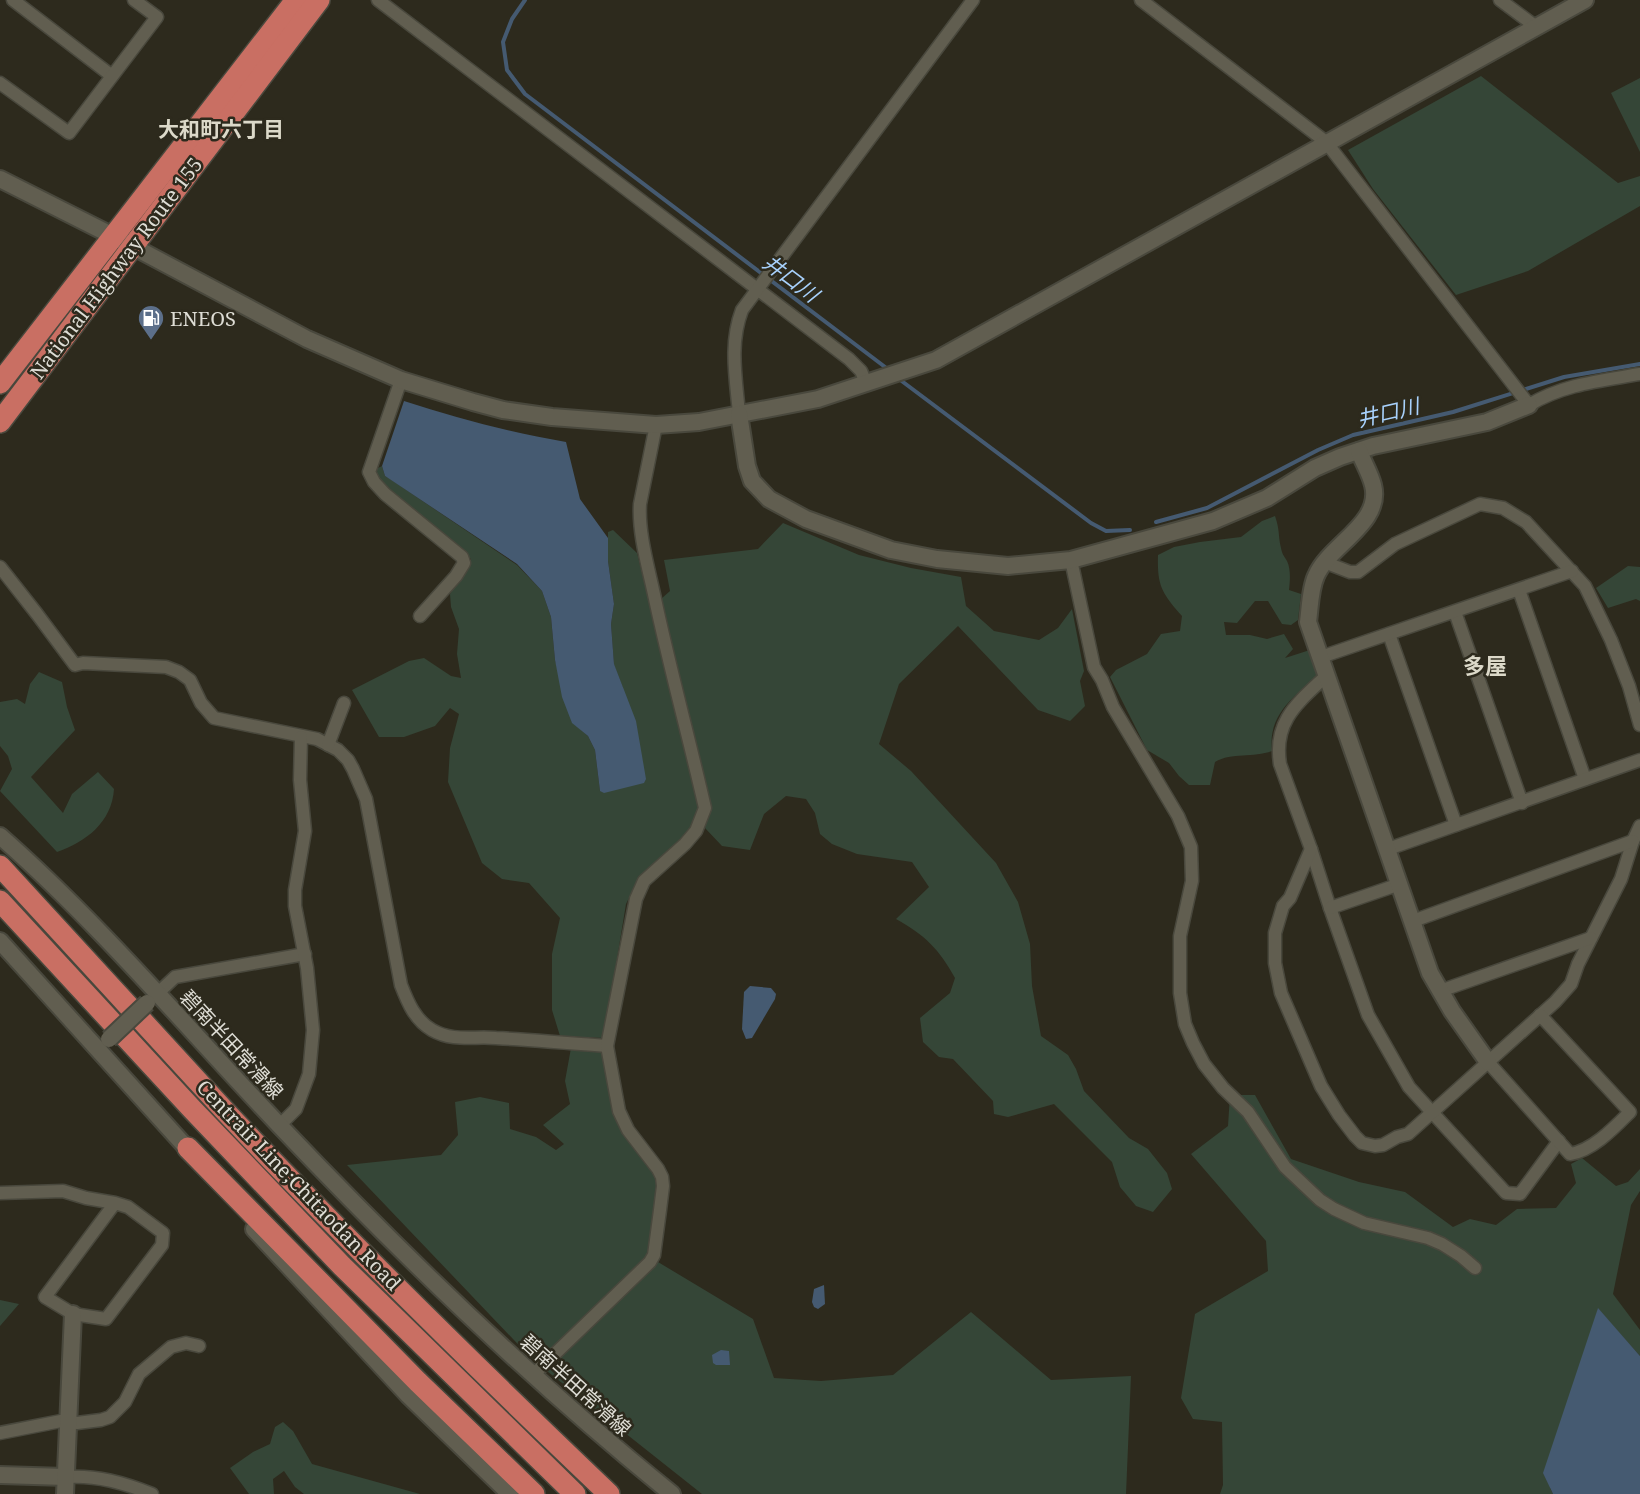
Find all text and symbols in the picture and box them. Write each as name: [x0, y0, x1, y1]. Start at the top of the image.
district label: 大和町六丁目: [158, 115, 284, 143]
street label: National Highway Route 155: [24, 152, 208, 384]
water label: 井口川: [757, 248, 826, 309]
fuel station icon: ENEOS: [136, 303, 166, 341]
place label: ENEOS: [170, 305, 236, 332]
water label: 井口川: [1354, 391, 1424, 433]
district label: 多屋: [1463, 650, 1507, 680]
street label: 碧南半田常滑線: [174, 984, 290, 1104]
street label: Centrair Line;Chitaodan Road: [191, 1074, 407, 1296]
street label: 碧南半田常滑線: [515, 1328, 637, 1442]

